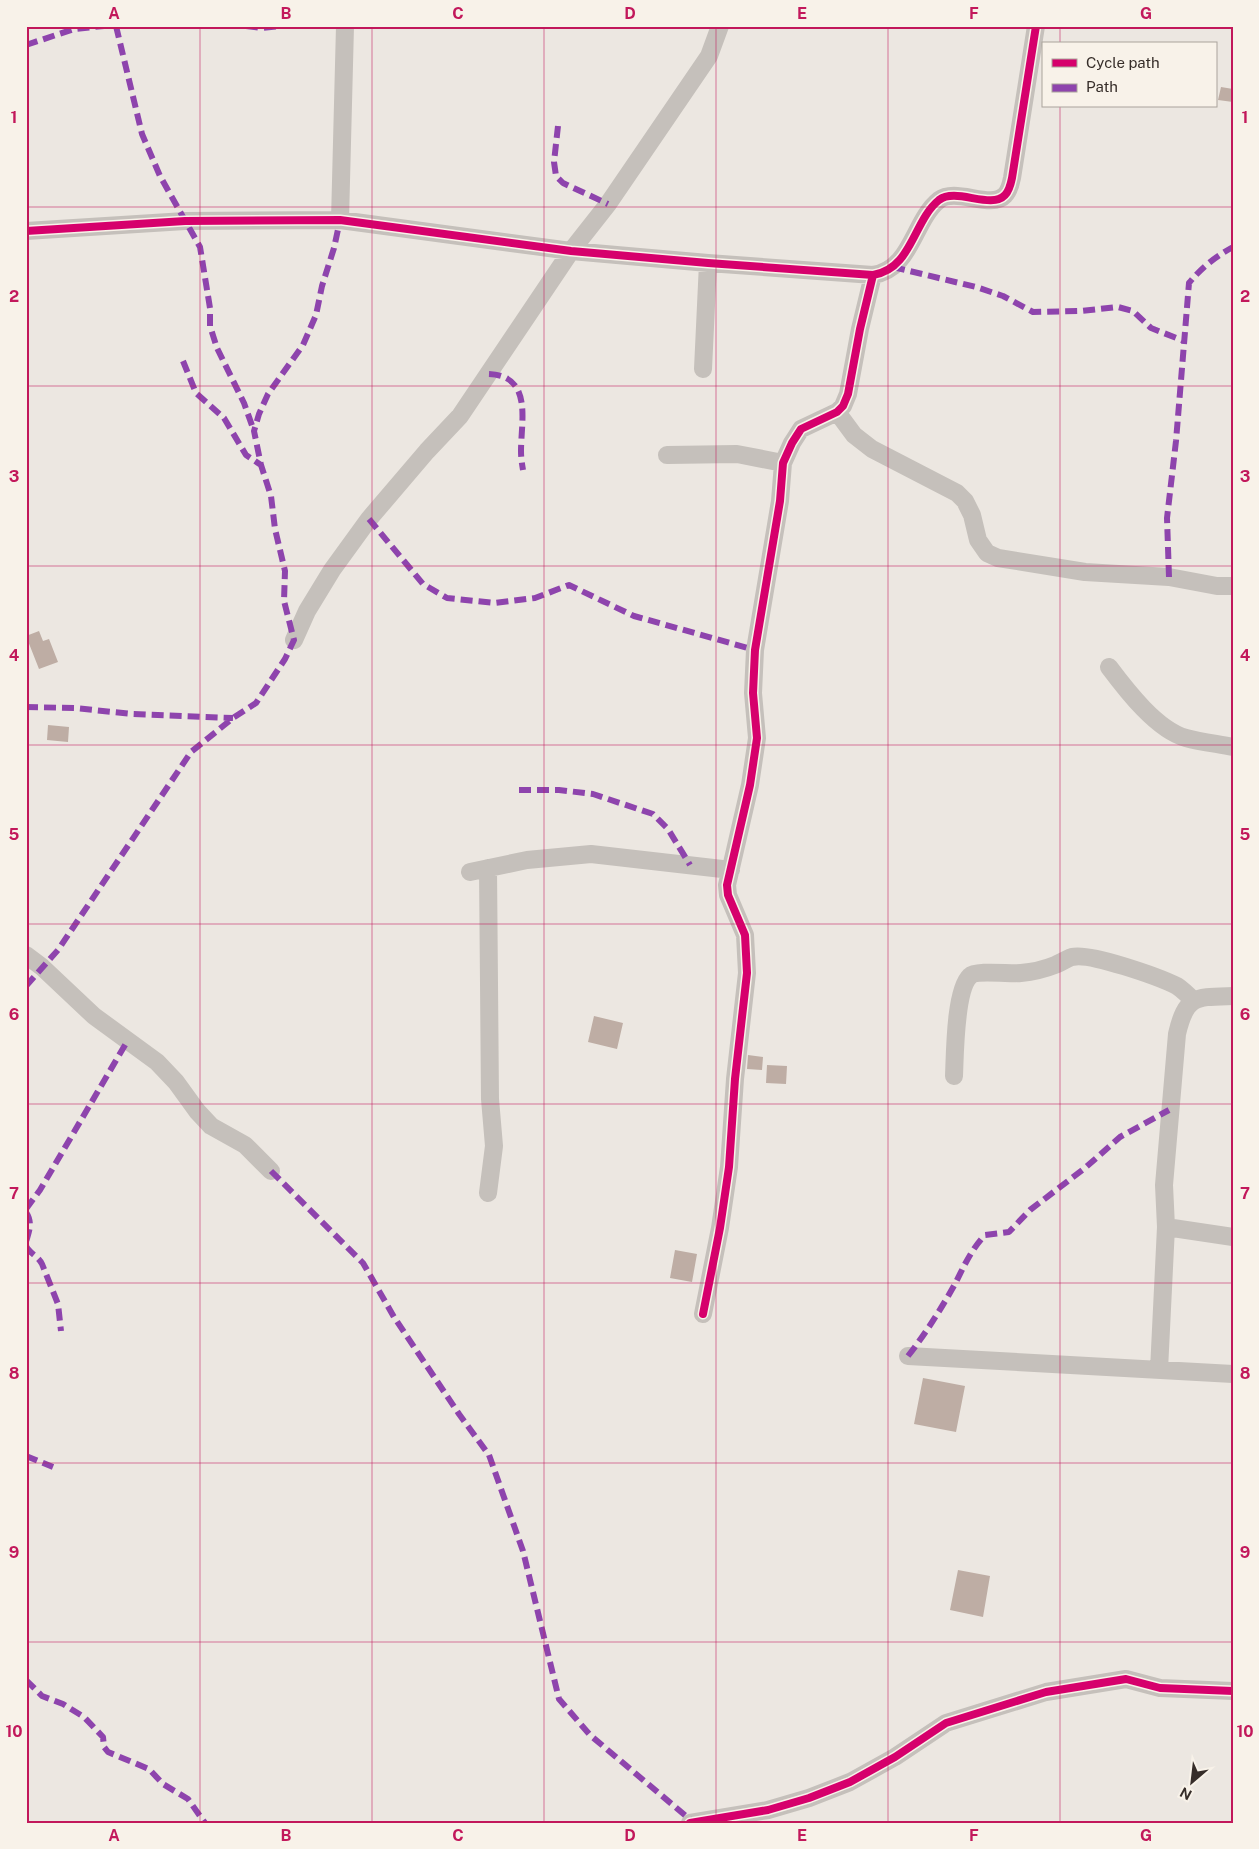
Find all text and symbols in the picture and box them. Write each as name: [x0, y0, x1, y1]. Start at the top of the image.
text: A: [108, 4, 120, 23]
text: B: [281, 4, 292, 23]
text: C: [452, 4, 464, 23]
text: D: [624, 4, 636, 23]
text: E: [797, 4, 807, 23]
text: F: [969, 4, 979, 23]
text: G: [1140, 4, 1152, 23]
legend: [1042, 42, 1216, 108]
text: Cycle path: [1086, 54, 1160, 71]
text: Path: [1086, 78, 1118, 95]
text: 1: [11, 108, 17, 127]
text: 1: [1242, 108, 1248, 127]
text: 2: [9, 287, 19, 306]
text: 2: [1240, 287, 1250, 306]
text: 3: [9, 467, 19, 486]
text: 3: [1240, 467, 1250, 486]
text: 4: [9, 646, 20, 665]
text: 4: [1240, 646, 1251, 665]
text: 5: [9, 825, 20, 844]
text: 5: [1240, 825, 1251, 844]
text: 6: [9, 1005, 19, 1024]
text: 6: [1240, 1005, 1250, 1024]
text: 7: [9, 1184, 19, 1203]
text: 7: [1240, 1184, 1250, 1203]
text: 8: [9, 1364, 20, 1383]
text: 8: [1240, 1364, 1251, 1383]
text: 9: [9, 1543, 19, 1562]
text: 9: [1240, 1543, 1250, 1562]
text: 10: [5, 1722, 23, 1741]
text: 10: [1236, 1722, 1254, 1741]
north arrow: [1166, 1756, 1216, 1806]
text: N: [1177, 1784, 1194, 1803]
text: A: [108, 1826, 120, 1845]
text: B: [281, 1826, 292, 1845]
text: C: [452, 1826, 464, 1845]
text: D: [624, 1826, 636, 1845]
text: E: [797, 1826, 807, 1845]
text: F: [969, 1826, 979, 1845]
text: G: [1140, 1826, 1152, 1845]

